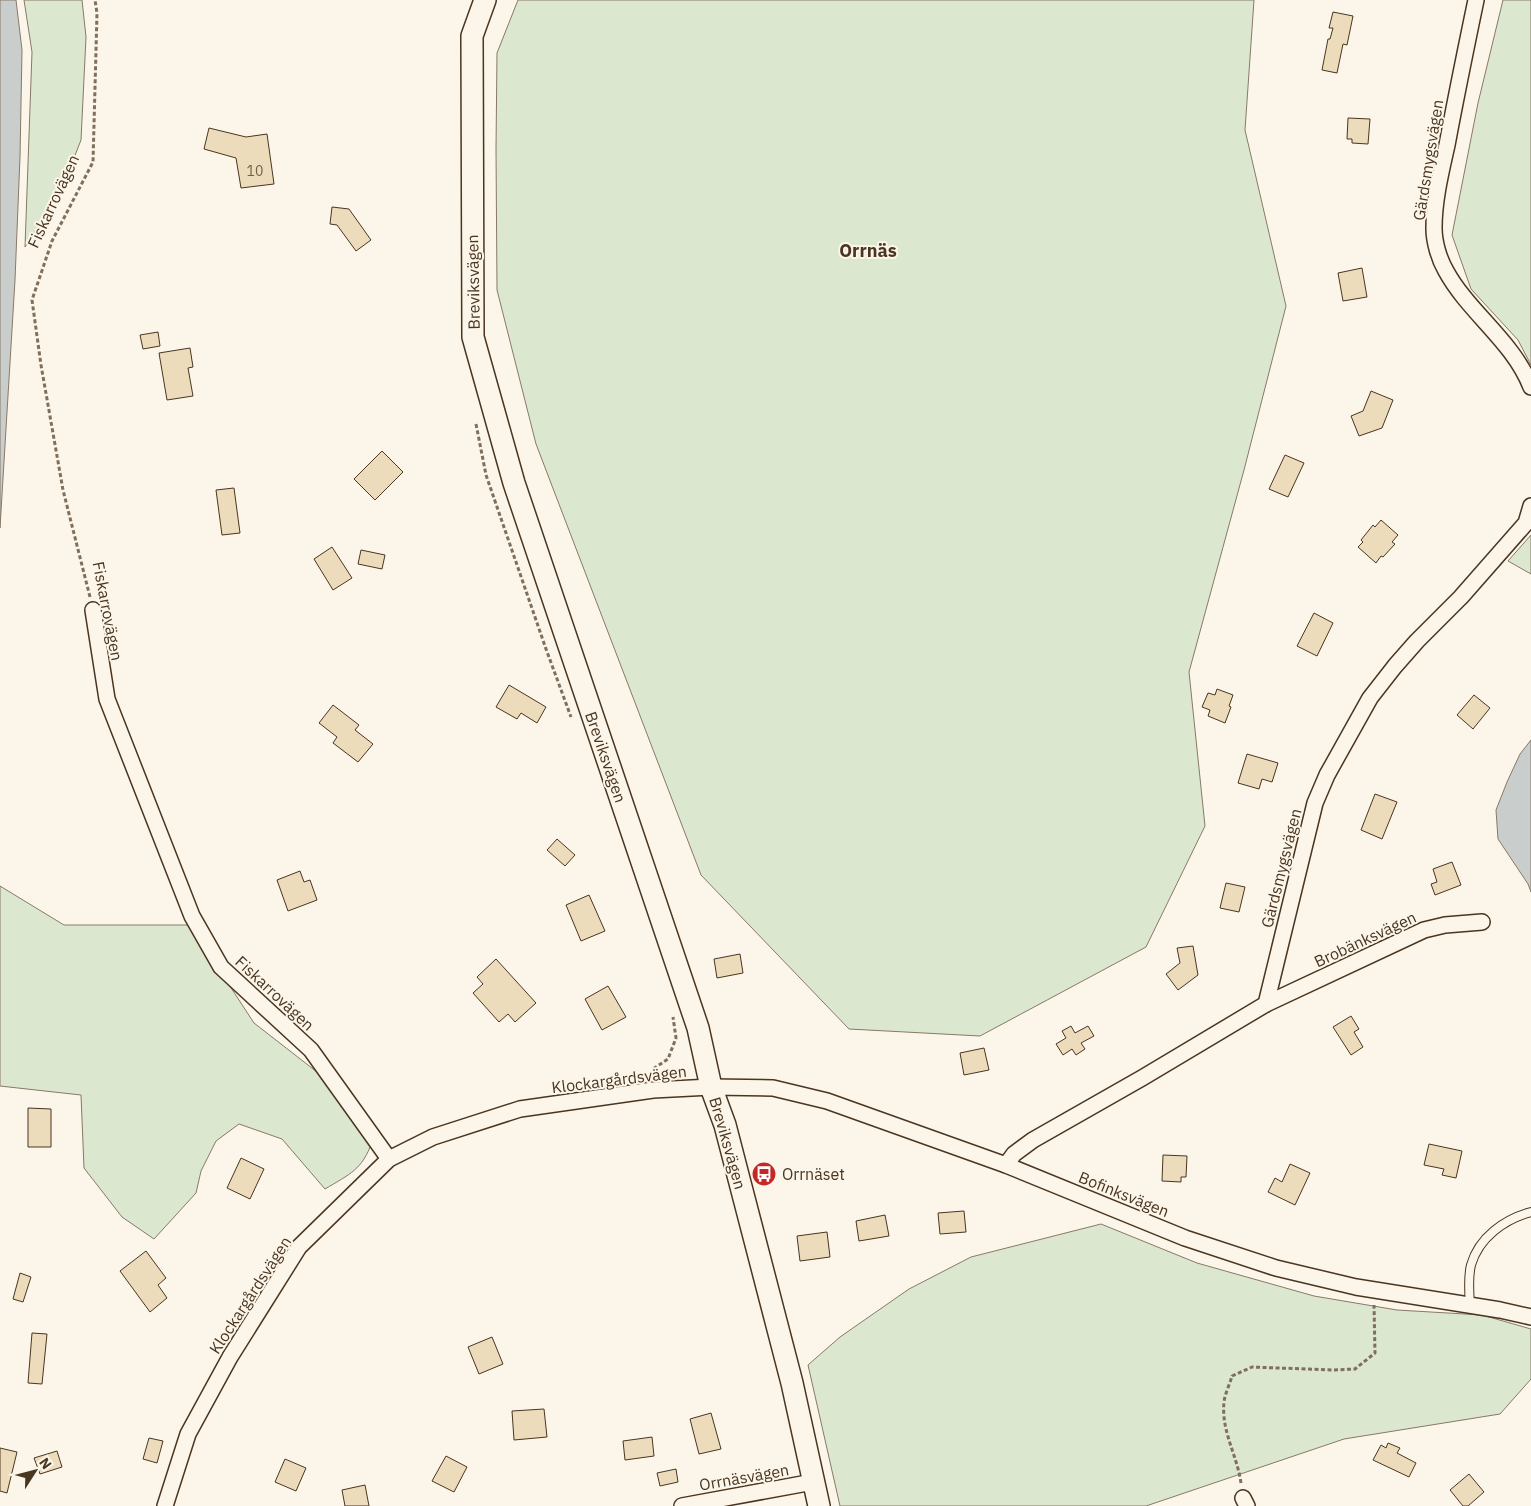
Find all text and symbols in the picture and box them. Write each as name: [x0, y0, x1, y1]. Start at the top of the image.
street label: Gärdsmygsvägen: [1409, 98, 1447, 222]
street label: Fiskarrovägen: [23, 151, 83, 251]
house number: 10: [247, 162, 263, 180]
street label: Breviksvägen: [462, 234, 484, 330]
district label: Orrnäs: [839, 239, 897, 262]
street label: Fiskarrovägen: [89, 560, 127, 662]
street label: Breviksvägen: [581, 709, 631, 805]
street label: Gärdsmygsvägen: [1256, 806, 1306, 930]
street label: Brobänksvägen: [1311, 907, 1419, 971]
street label: Fiskarrovägen: [231, 951, 319, 1035]
street label: Klockargårdsvägen: [550, 1061, 688, 1097]
street label: Breviksvägen: [705, 1095, 751, 1191]
bus stop icon: Orrnäset: [751, 1161, 777, 1187]
place label: Orrnäset: [782, 1164, 845, 1184]
street label: Bofinksvägen: [1076, 1167, 1172, 1221]
street label: Klockargårdsvägen: [205, 1233, 295, 1357]
north arrow: [10, 1446, 60, 1496]
text: N: [35, 1454, 56, 1473]
street label: Orrnäsvägen: [698, 1459, 790, 1495]

